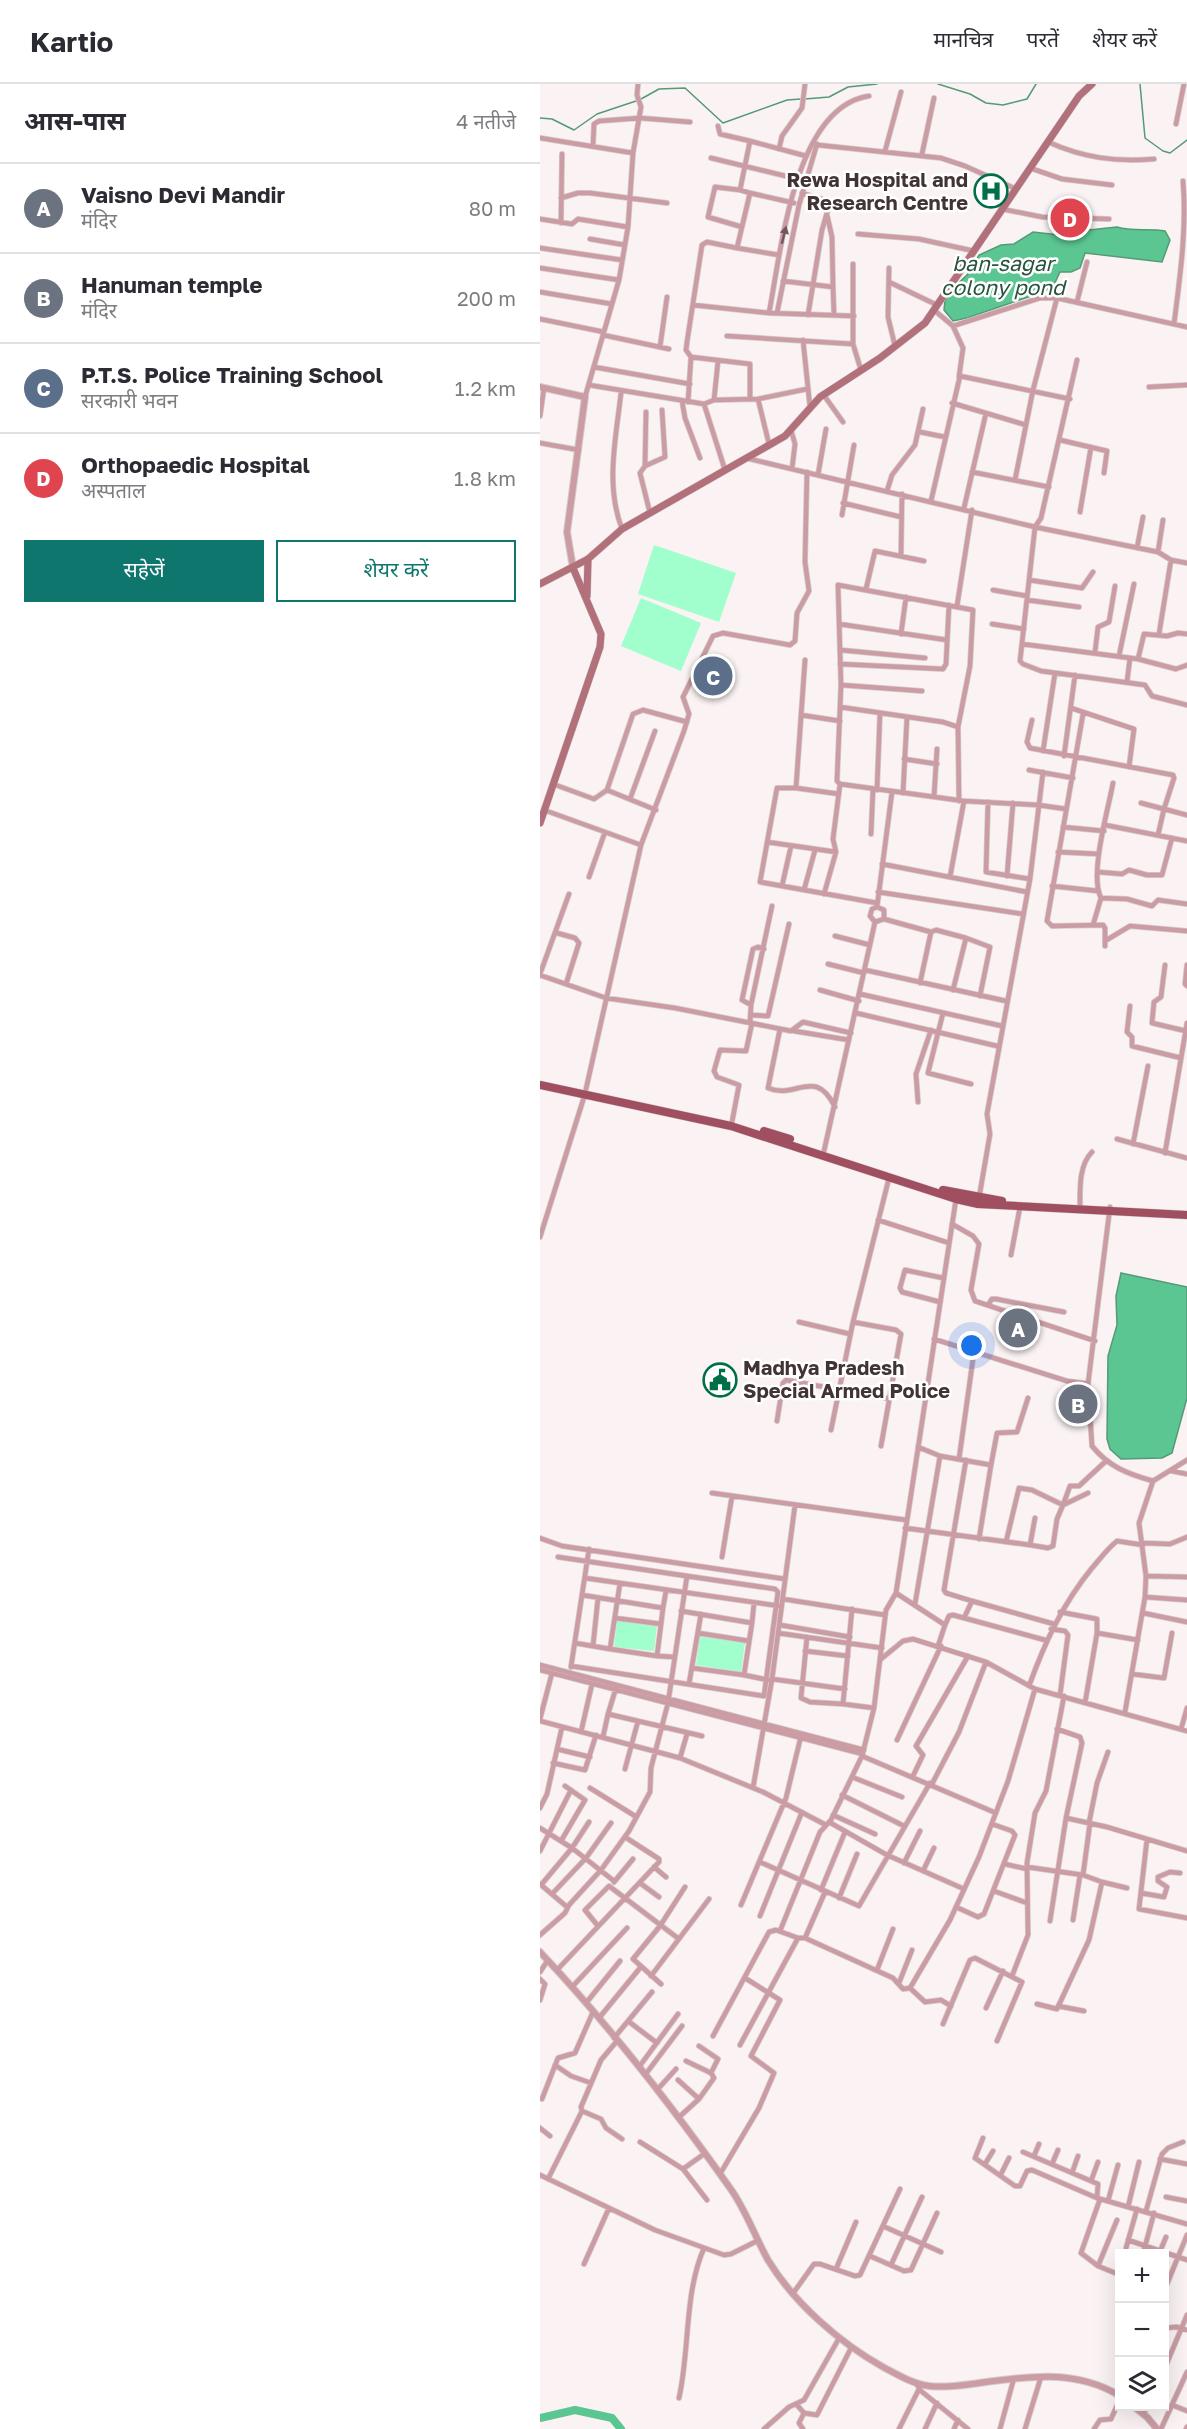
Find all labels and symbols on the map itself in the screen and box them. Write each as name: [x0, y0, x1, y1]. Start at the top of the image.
place label: Rewa Hospital and Research Centre: [787, 167, 968, 214]
hospital icon: Rewa Hospital and Research Centre: [973, 173, 1009, 209]
pin: D: [1050, 196, 1090, 240]
one-way arrow: [780, 226, 790, 244]
water label: ban-sagar colony pond: [941, 250, 1067, 300]
pin: C: [694, 654, 732, 698]
pin: A: [998, 1306, 1038, 1350]
your location: [957, 1331, 986, 1360]
place label: Madhya Pradesh Special Armed Police: [743, 1355, 950, 1402]
public building icon: Madhya Pradesh Special Armed Police: [702, 1362, 738, 1398]
pin: B: [1058, 1382, 1098, 1426]

